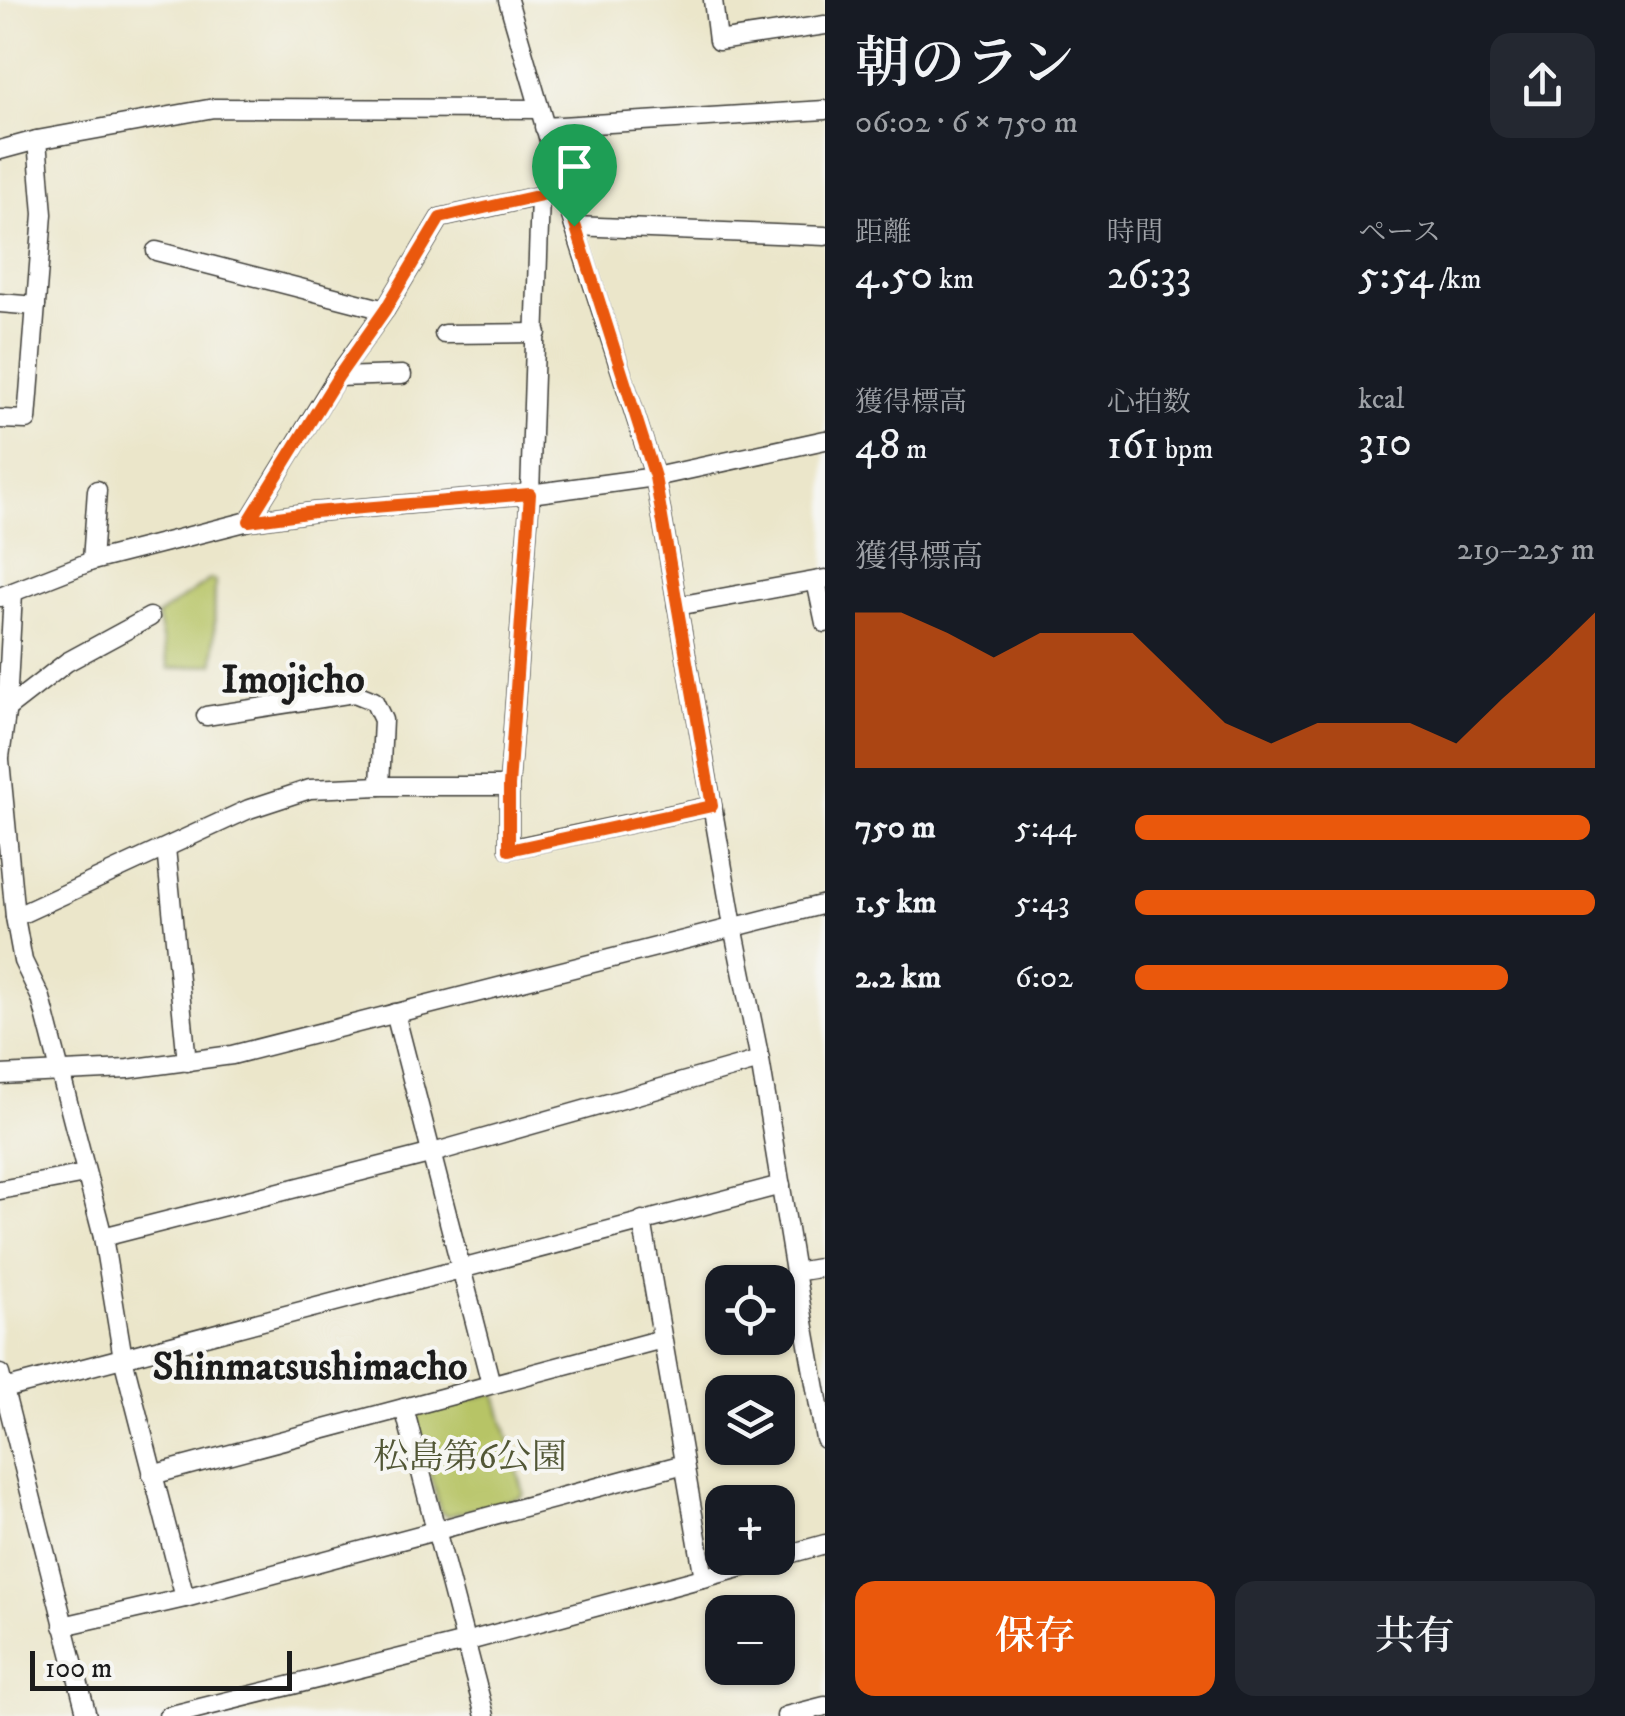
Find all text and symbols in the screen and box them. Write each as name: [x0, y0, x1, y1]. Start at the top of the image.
text: 朝のラン: [855, 31, 1075, 100]
button: share: [1490, 33, 1595, 138]
text: 06:02 · 6 × 750 m: [855, 103, 1078, 143]
pin: [532, 124, 617, 227]
icon: arrive: [547, 139, 602, 194]
text: 距離: [855, 215, 911, 250]
text: 時間: [1107, 215, 1163, 250]
text: ペース: [1358, 215, 1441, 250]
text: 4.50: [855, 250, 933, 302]
text: 26:33: [1107, 250, 1191, 302]
text: 5:54: [1358, 250, 1433, 302]
text: km: [933, 262, 974, 297]
text: /km: [1433, 262, 1482, 297]
text: kcal: [1358, 382, 1404, 417]
text: 獲得標高: [855, 385, 967, 420]
text: 心拍数: [1107, 385, 1191, 420]
text: 310: [1358, 417, 1412, 469]
text: 48: [855, 420, 900, 472]
text: 161: [1107, 420, 1159, 472]
text: m: [900, 432, 927, 467]
text: bpm: [1159, 432, 1213, 467]
text: 219–225 m: [1457, 530, 1595, 570]
text: 獲得標高: [855, 538, 983, 578]
district label: Imojicho: [221, 656, 365, 706]
text: 750 m: [855, 808, 936, 848]
text: 5:44: [1015, 808, 1076, 848]
text: 1.5 km: [855, 883, 937, 923]
text: 5:43: [1015, 883, 1070, 923]
text: 2.2 km: [855, 958, 941, 998]
text: 6:02: [1015, 958, 1073, 998]
map controls: [705, 1265, 795, 1685]
button: locate: [705, 1265, 795, 1355]
district label: Shinmatsushimacho: [153, 1343, 467, 1393]
button: layers: [705, 1375, 795, 1465]
park label: 松島第6公園: [373, 1436, 567, 1480]
button: +: [705, 1485, 795, 1575]
button: 保存: [855, 1581, 1215, 1696]
button: 共有: [1235, 1581, 1595, 1696]
button: −: [705, 1595, 795, 1685]
scale bar: [30, 1646, 292, 1690]
text: 100 m: [45, 1651, 112, 1686]

